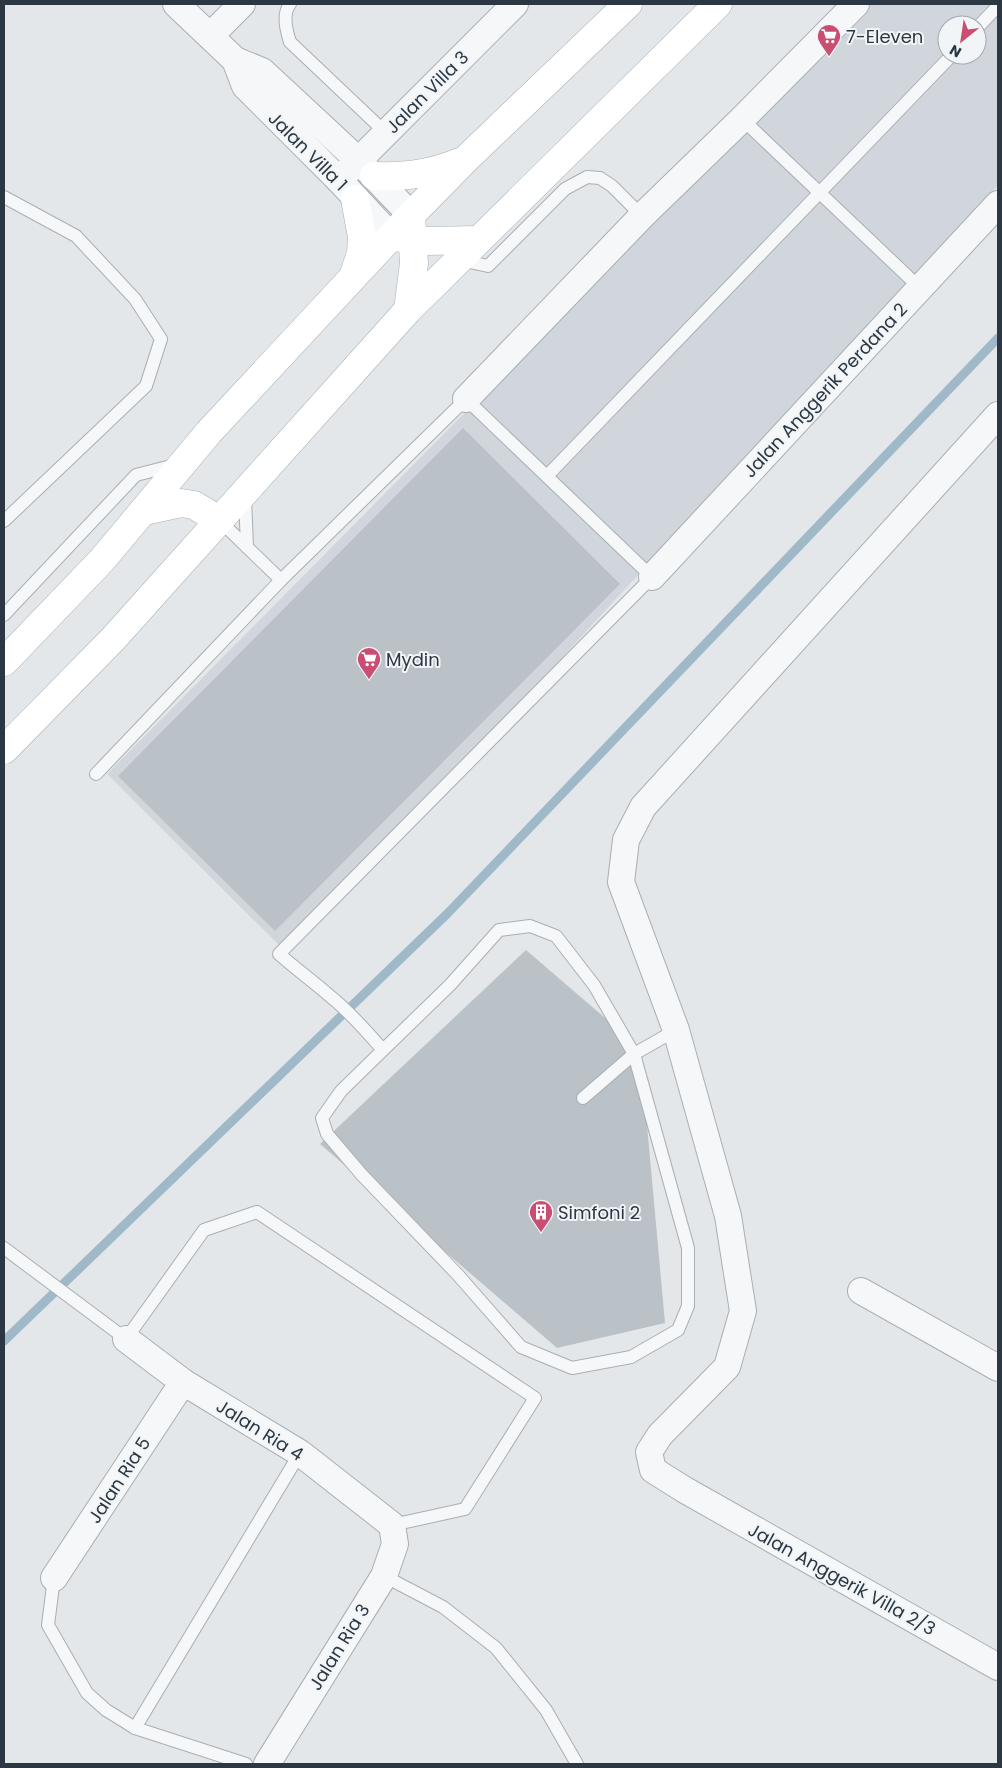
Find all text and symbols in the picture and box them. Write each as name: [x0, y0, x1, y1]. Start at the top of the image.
north arrow: [937, 15, 987, 65]
supermarket icon: 7-Eleven: [816, 23, 842, 57]
place label: 7-Eleven: [846, 24, 923, 49]
text: N: [946, 40, 965, 63]
street label: Jalan Villa 3: [380, 45, 474, 139]
street label: Jalan Villa 1: [263, 106, 353, 196]
street label: Jalan Anggerik Perdana 2: [737, 297, 913, 483]
supermarket icon: Mydin: [356, 646, 382, 680]
place label: Mydin: [386, 647, 440, 672]
building icon: Simfoni 2: [528, 1199, 554, 1233]
place label: Simfoni 2: [558, 1200, 640, 1225]
street label: Jalan Ria 4: [212, 1393, 308, 1467]
street label: Jalan Ria 5: [82, 1432, 156, 1528]
street label: Jalan Anggerik Villa 2/3: [744, 1517, 940, 1641]
street label: Jalan Ria 3: [303, 1599, 375, 1695]

